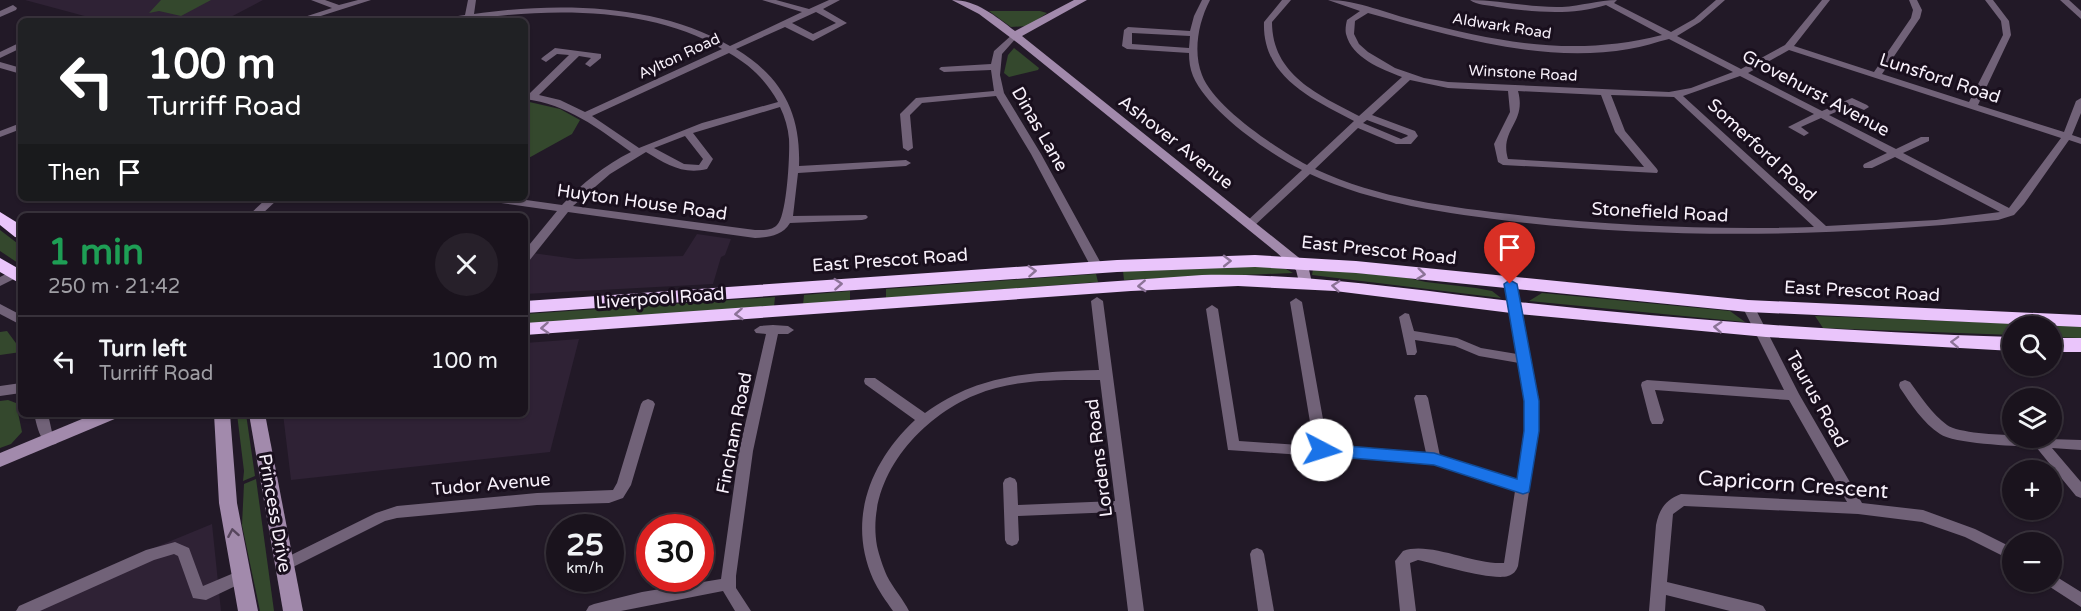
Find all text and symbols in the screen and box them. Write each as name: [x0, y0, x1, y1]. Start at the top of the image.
street label: Aldwark Road: [1451, 9, 1553, 43]
street label: Aylton Road: [635, 29, 723, 83]
text: 100 m: [147, 39, 276, 90]
icon: left: [48, 42, 126, 120]
street label: Grovehurst Avenue: [1738, 45, 1894, 141]
street label: Lunsford Road: [1877, 48, 2003, 108]
street label: Winstone Road: [1468, 61, 1578, 85]
street label: Dinas Lane: [1007, 83, 1073, 175]
text: Turriff Road: [147, 90, 301, 123]
street label: Ashover Avenue: [1114, 90, 1238, 194]
street label: Somerford Road: [1703, 94, 1821, 206]
icon: arrive: [113, 156, 146, 189]
text: Then: [48, 160, 101, 186]
street label: Huyton House Road: [555, 179, 729, 225]
street label: Stonefield Road: [1591, 197, 1729, 227]
pin: [1484, 222, 1535, 284]
text: 1 min: [48, 231, 144, 274]
street label: East Prescot Road: [1300, 231, 1458, 269]
icon: arrive: [1493, 231, 1526, 264]
button: close: [435, 233, 498, 296]
street label: East Prescot Road: [811, 244, 969, 276]
one-way arrow: [1223, 255, 1232, 267]
one-way arrow: [1028, 265, 1037, 278]
one-way arrow: [1417, 267, 1426, 280]
text: 250 m · 21:42: [48, 275, 180, 299]
street label: East Prescot Road: [1783, 276, 1941, 306]
one-way arrow: [833, 278, 842, 291]
one-way arrow: [1137, 279, 1146, 292]
one-way arrow: [1332, 279, 1341, 292]
street label: Liverpool Road: [595, 283, 725, 313]
one-way arrow: [735, 307, 744, 320]
map controls: [2002, 316, 2062, 592]
button: search: [2002, 316, 2062, 376]
one-way arrow: [540, 321, 549, 334]
one-way arrow: [1714, 321, 1723, 334]
one-way arrow: [1950, 335, 1959, 348]
text: Turn left: [99, 336, 187, 362]
icon: left: [48, 345, 81, 378]
street label: Taurus Road: [1781, 347, 1853, 451]
text: 100 m: [431, 348, 498, 374]
text: Turriff Road: [99, 362, 213, 386]
street label: Fincham Road: [711, 370, 757, 496]
button: layers: [2002, 388, 2062, 448]
street label: Lordens Road: [1081, 398, 1117, 518]
position arrow: [1290, 418, 1354, 482]
street label: Princess Drive: [254, 452, 296, 574]
button: +: [2002, 460, 2062, 520]
street label: Capricorn Crescent: [1697, 466, 1889, 504]
street label: Tudor Avenue: [431, 468, 551, 500]
speed limit sign: 30: [636, 514, 714, 592]
text: 25: [566, 527, 604, 564]
one-way arrow: [227, 528, 240, 538]
button: −: [2002, 532, 2062, 592]
text: km/h: [566, 559, 604, 577]

